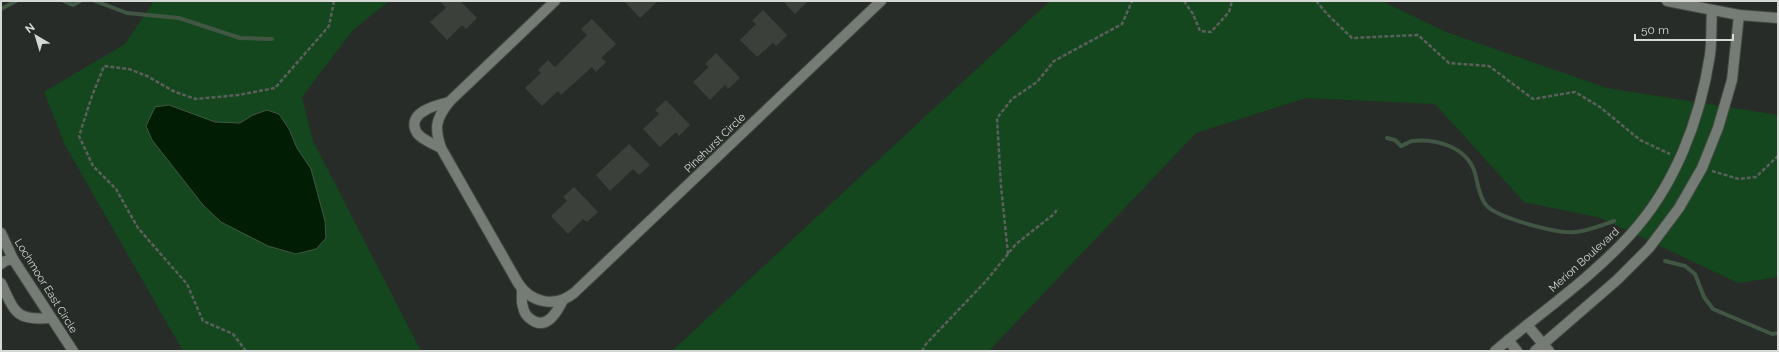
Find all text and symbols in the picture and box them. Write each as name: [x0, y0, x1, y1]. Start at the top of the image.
north arrow: [16, 16, 56, 56]
scale bar: [1635, 16, 1733, 42]
text: N: [23, 21, 37, 36]
text: 50 m: [1641, 23, 1669, 37]
street label: Pinehurst Circle: [682, 110, 749, 175]
street label: Merion Boulevard: [1546, 225, 1622, 295]
street label: Lochmoor East Circle: [12, 237, 81, 336]

